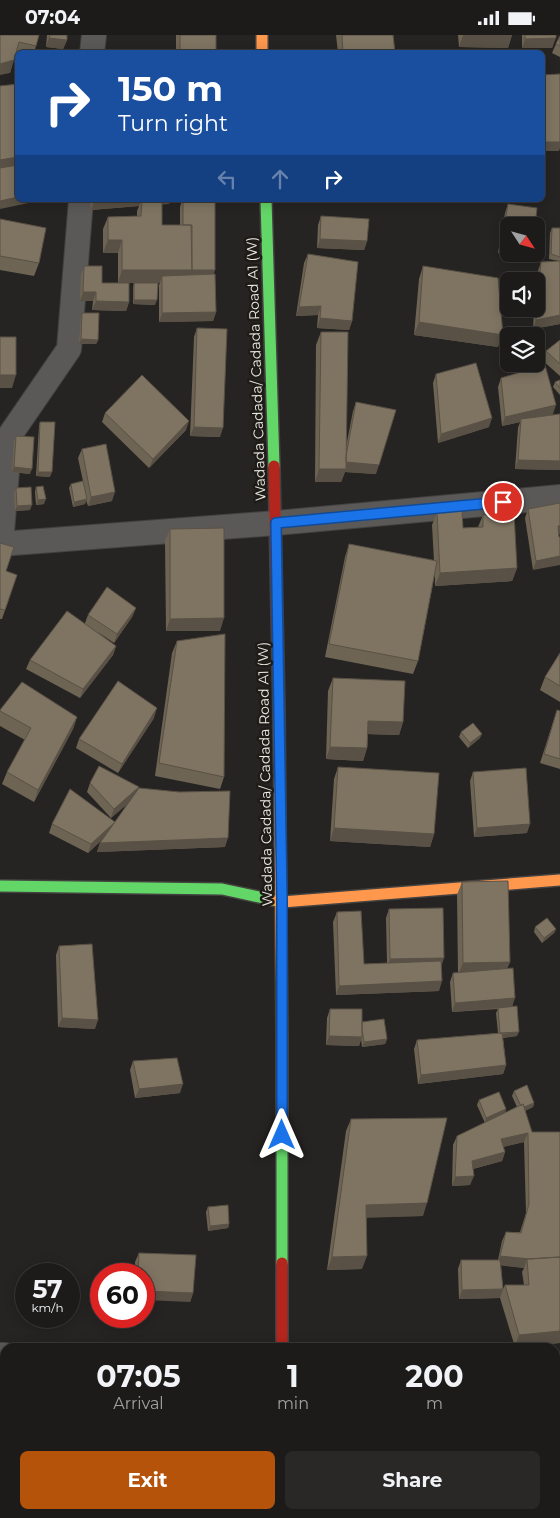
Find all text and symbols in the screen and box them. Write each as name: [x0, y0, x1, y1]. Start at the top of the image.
text: 07:04: [25, 6, 80, 29]
text: 150 m: [118, 67, 223, 110]
icon: right: [35, 70, 100, 135]
text: Turn right: [118, 110, 228, 137]
icon: left: [213, 165, 241, 193]
icon: ahead: [266, 165, 294, 193]
icon: right: [319, 165, 347, 193]
north arrow: [500, 217, 545, 263]
map controls: [500, 217, 545, 372]
street label: Wadada Cadada/ Cadada Road A1 (W): [242, 236, 270, 502]
button: sound: [500, 272, 545, 317]
button: layers: [500, 327, 545, 372]
pin: [482, 481, 524, 523]
icon: arrive: [489, 488, 517, 516]
street label: Wadada Cadada/ Cadada Road A1 (W): [254, 642, 276, 906]
position arrow: [255, 1108, 307, 1160]
speed limit sign: 60: [90, 1263, 155, 1328]
text: 57: [32, 1274, 63, 1304]
text: km/h: [31, 1300, 64, 1315]
text: 07:05: [96, 1358, 181, 1395]
text: 1: [287, 1358, 299, 1395]
text: 200: [405, 1358, 464, 1395]
text: Arrival: [113, 1394, 164, 1413]
text: min: [277, 1394, 309, 1413]
text: m: [426, 1394, 443, 1413]
button: Exit: [20, 1451, 275, 1509]
button: Share: [285, 1451, 540, 1509]

